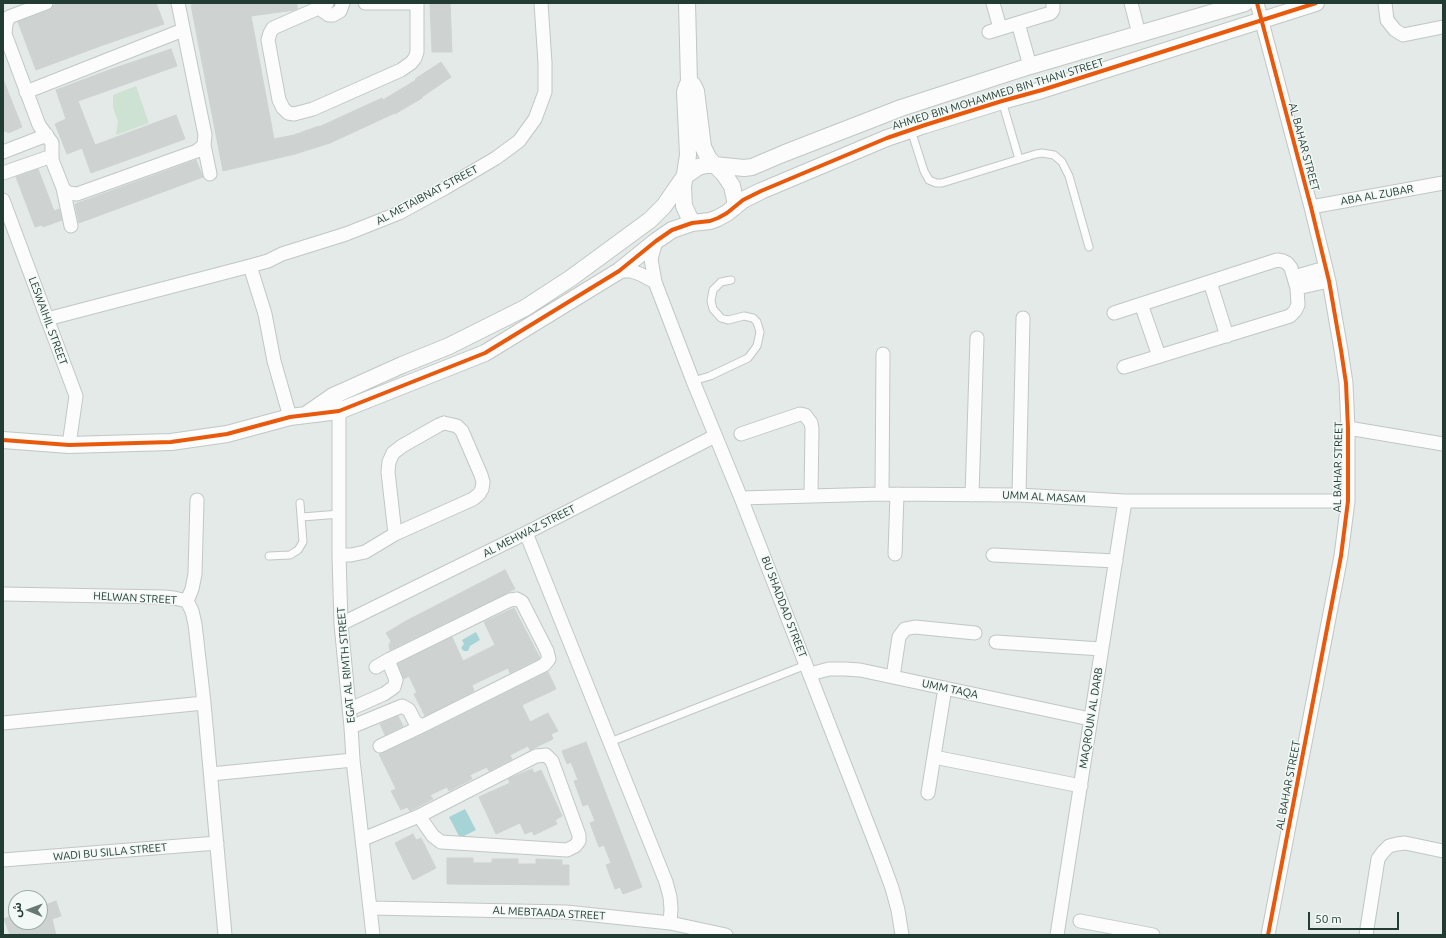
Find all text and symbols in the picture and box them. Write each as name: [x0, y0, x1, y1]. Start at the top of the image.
street label: AHMED BIN MOHAMMED BIN THANI STREET: [890, 55, 1106, 133]
street label: AL BAHAR STREET: [1286, 101, 1322, 193]
street label: AL METAIBNAT STREET: [374, 162, 480, 228]
street label: ABA AL ZUBAR: [1340, 182, 1414, 208]
street label: LESWAIHIL STREET: [26, 275, 70, 367]
street label: AL BAHAR STREET: [1331, 422, 1345, 512]
street label: UMM AL MASAM: [1002, 488, 1086, 506]
street label: AL MEHWAZ STREET: [481, 502, 577, 560]
street label: BU SHADDAD STREET: [759, 554, 809, 660]
street label: HELWAN STREET: [93, 589, 177, 607]
street label: EGAT AL RIMTH STREET: [334, 606, 358, 724]
street label: MAQROUN AL DARB: [1076, 666, 1106, 770]
street label: UMM TAQA: [921, 677, 979, 701]
street label: AL BAHAR STREET: [1273, 739, 1303, 831]
street label: WADI BU SILLA STREET: [53, 840, 167, 864]
north arrow: [8, 890, 48, 930]
text: ش: [11, 902, 23, 917]
street label: AL MEBTAADA STREET: [492, 903, 606, 923]
scale bar: [1310, 904, 1401, 930]
text: 50 m: [1315, 912, 1342, 925]

